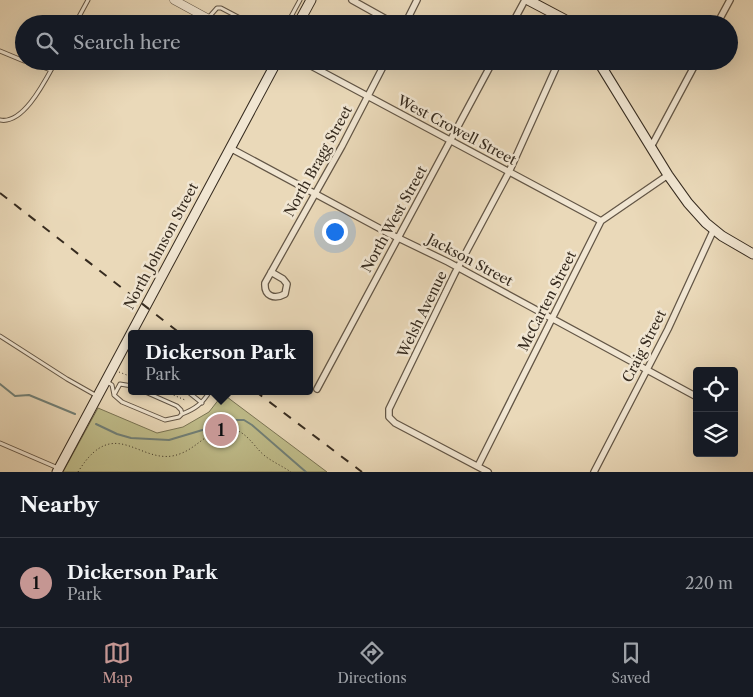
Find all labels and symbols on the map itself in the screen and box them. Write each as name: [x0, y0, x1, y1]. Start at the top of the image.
street label: West Crowell Street: [394, 91, 520, 169]
street label: North Bragg Street: [280, 102, 356, 220]
street label: North West Street: [357, 163, 431, 275]
street label: North Johnson Street: [120, 180, 202, 312]
your location: [322, 219, 348, 245]
street label: Jackson Street: [422, 229, 516, 290]
street label: McCarten Street: [514, 248, 580, 354]
street label: Welsh Avenue: [393, 268, 451, 361]
street label: Craig Street: [618, 307, 670, 385]
pin: 1: [205, 411, 237, 449]

